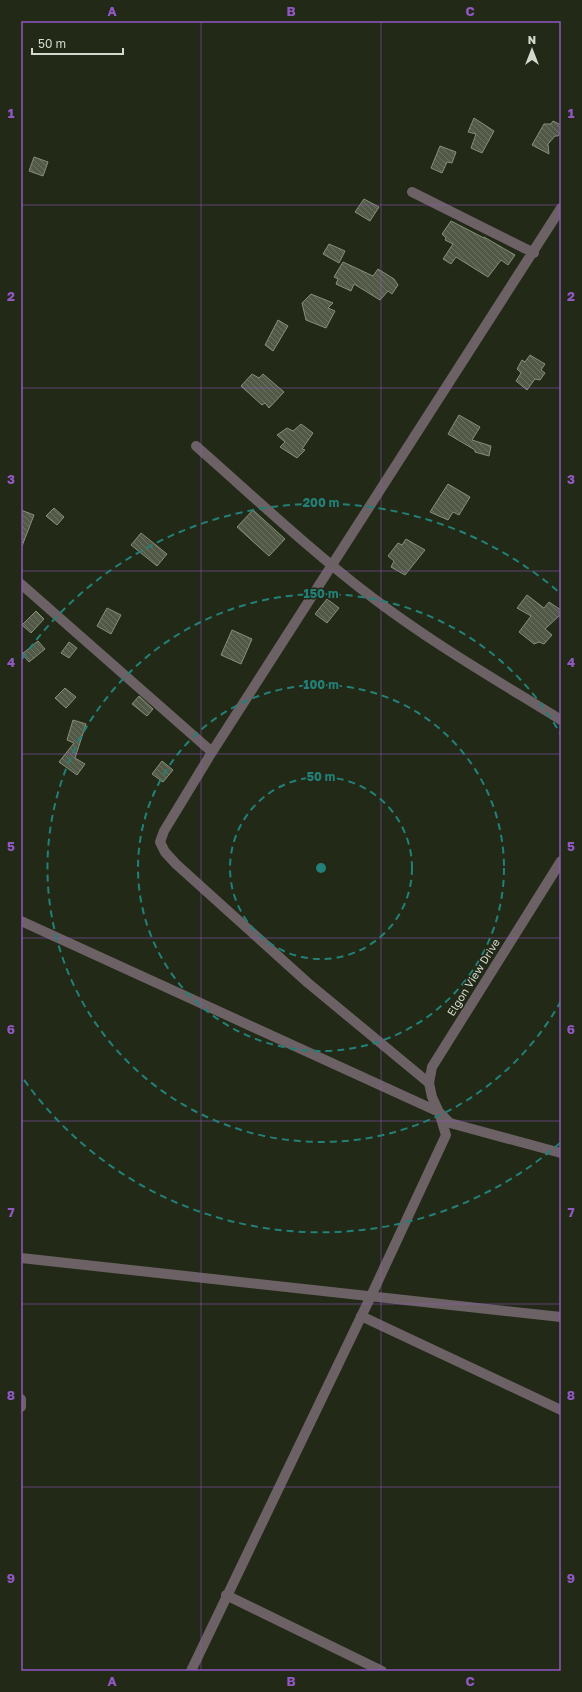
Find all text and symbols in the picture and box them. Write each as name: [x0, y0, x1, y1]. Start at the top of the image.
text: A: [107, 3, 117, 19]
text: B: [286, 3, 296, 19]
text: C: [465, 3, 475, 19]
scale bar: [32, 30, 123, 56]
north arrow: [512, 30, 552, 70]
text: N: [528, 33, 536, 46]
text: 50 m: [38, 36, 66, 51]
text: 1: [8, 105, 15, 121]
text: 1: [568, 105, 575, 121]
text: 2: [7, 288, 15, 304]
text: 2: [567, 288, 575, 304]
text: 3: [7, 471, 15, 487]
text: 3: [567, 471, 575, 487]
text: 200 m: [303, 495, 339, 510]
text: 150 m: [304, 586, 338, 601]
text: 4: [7, 654, 15, 670]
text: 4: [567, 654, 575, 670]
text: 100 m: [303, 677, 339, 692]
text: 50 m: [307, 769, 335, 784]
text: 5: [7, 838, 15, 854]
text: 5: [567, 838, 575, 854]
centre of rings: [314, 861, 328, 875]
street label: Elgon View Drive: [444, 936, 502, 1018]
text: 6: [7, 1021, 15, 1037]
text: 6: [567, 1021, 575, 1037]
text: 7: [7, 1204, 15, 1220]
text: 7: [567, 1204, 575, 1220]
text: 8: [7, 1387, 15, 1403]
text: 8: [567, 1387, 575, 1403]
text: 9: [7, 1570, 15, 1586]
text: 9: [567, 1570, 575, 1586]
text: A: [107, 1673, 117, 1689]
text: B: [286, 1673, 296, 1689]
text: C: [465, 1673, 475, 1689]

